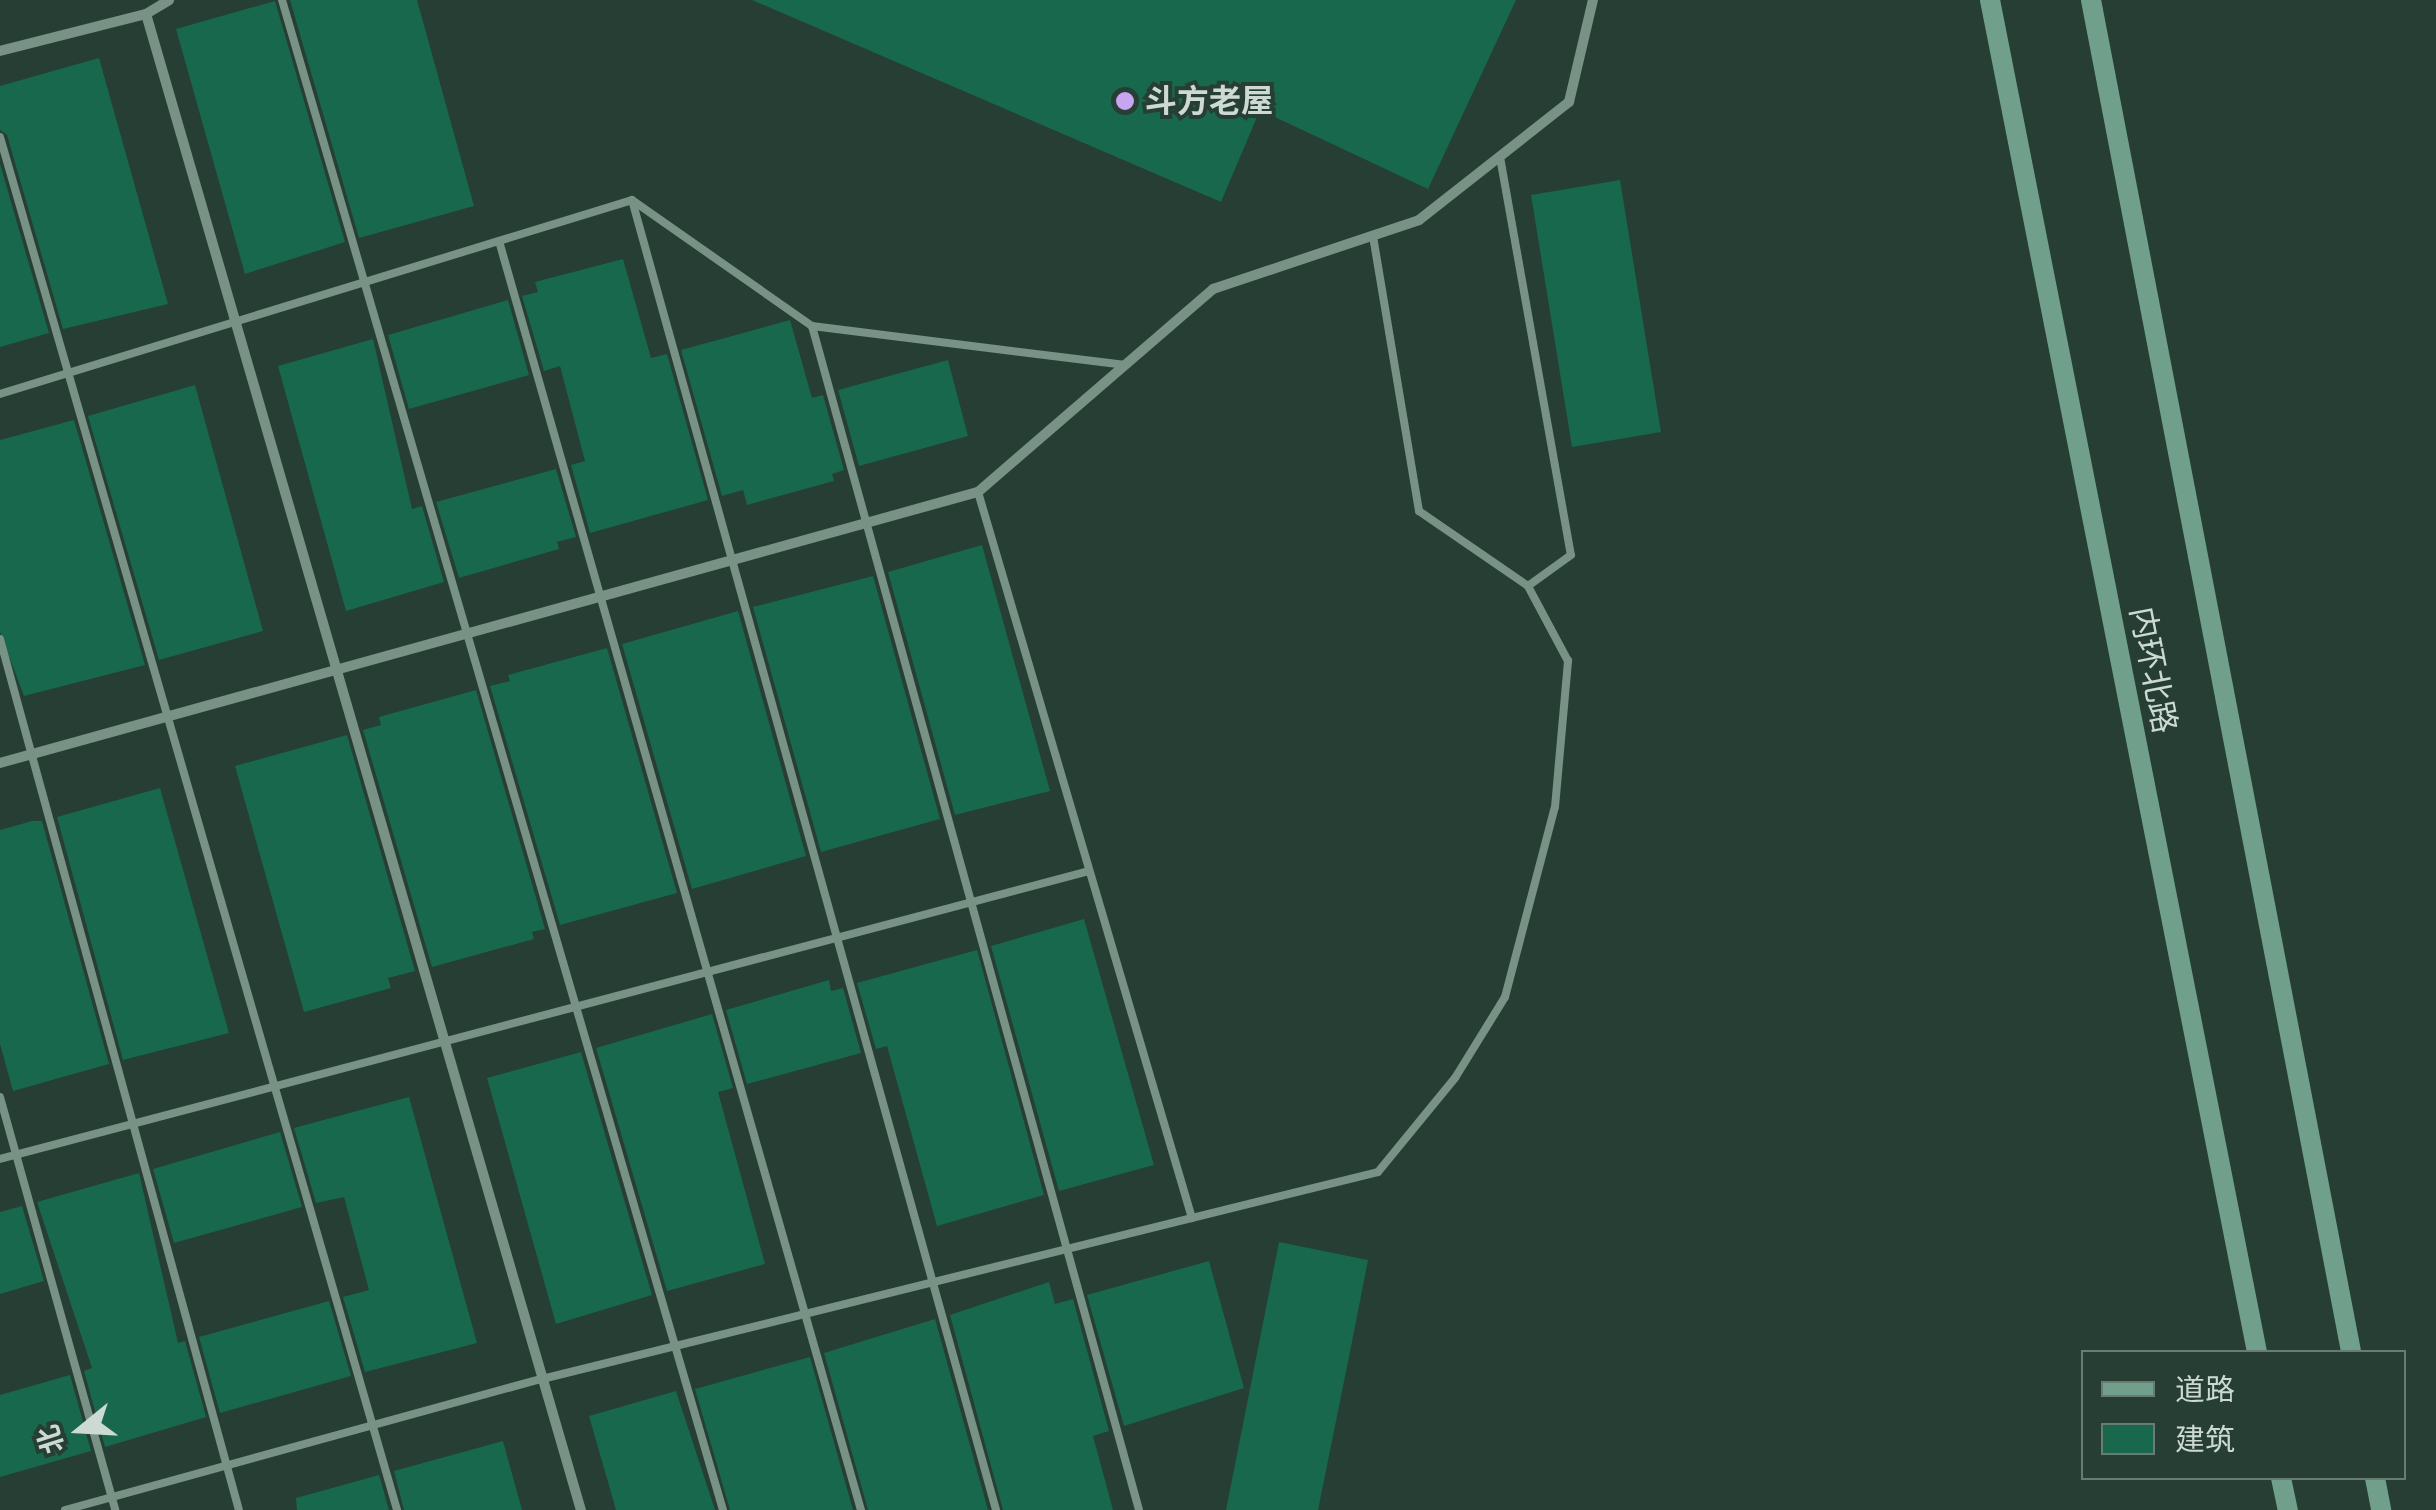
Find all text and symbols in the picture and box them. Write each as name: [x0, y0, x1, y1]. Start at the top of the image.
place label: 斗方老屋: [1145, 82, 1273, 120]
marker: 斗方老屋: [1114, 90, 1136, 112]
street label: 内环北路: [2122, 604, 2184, 736]
legend: [2081, 1350, 2406, 1480]
text: 道路: [2175, 1368, 2235, 1411]
north arrow: [30, 1380, 130, 1480]
text: 建筑: [2175, 1418, 2235, 1461]
text: 北: [28, 1420, 74, 1459]

